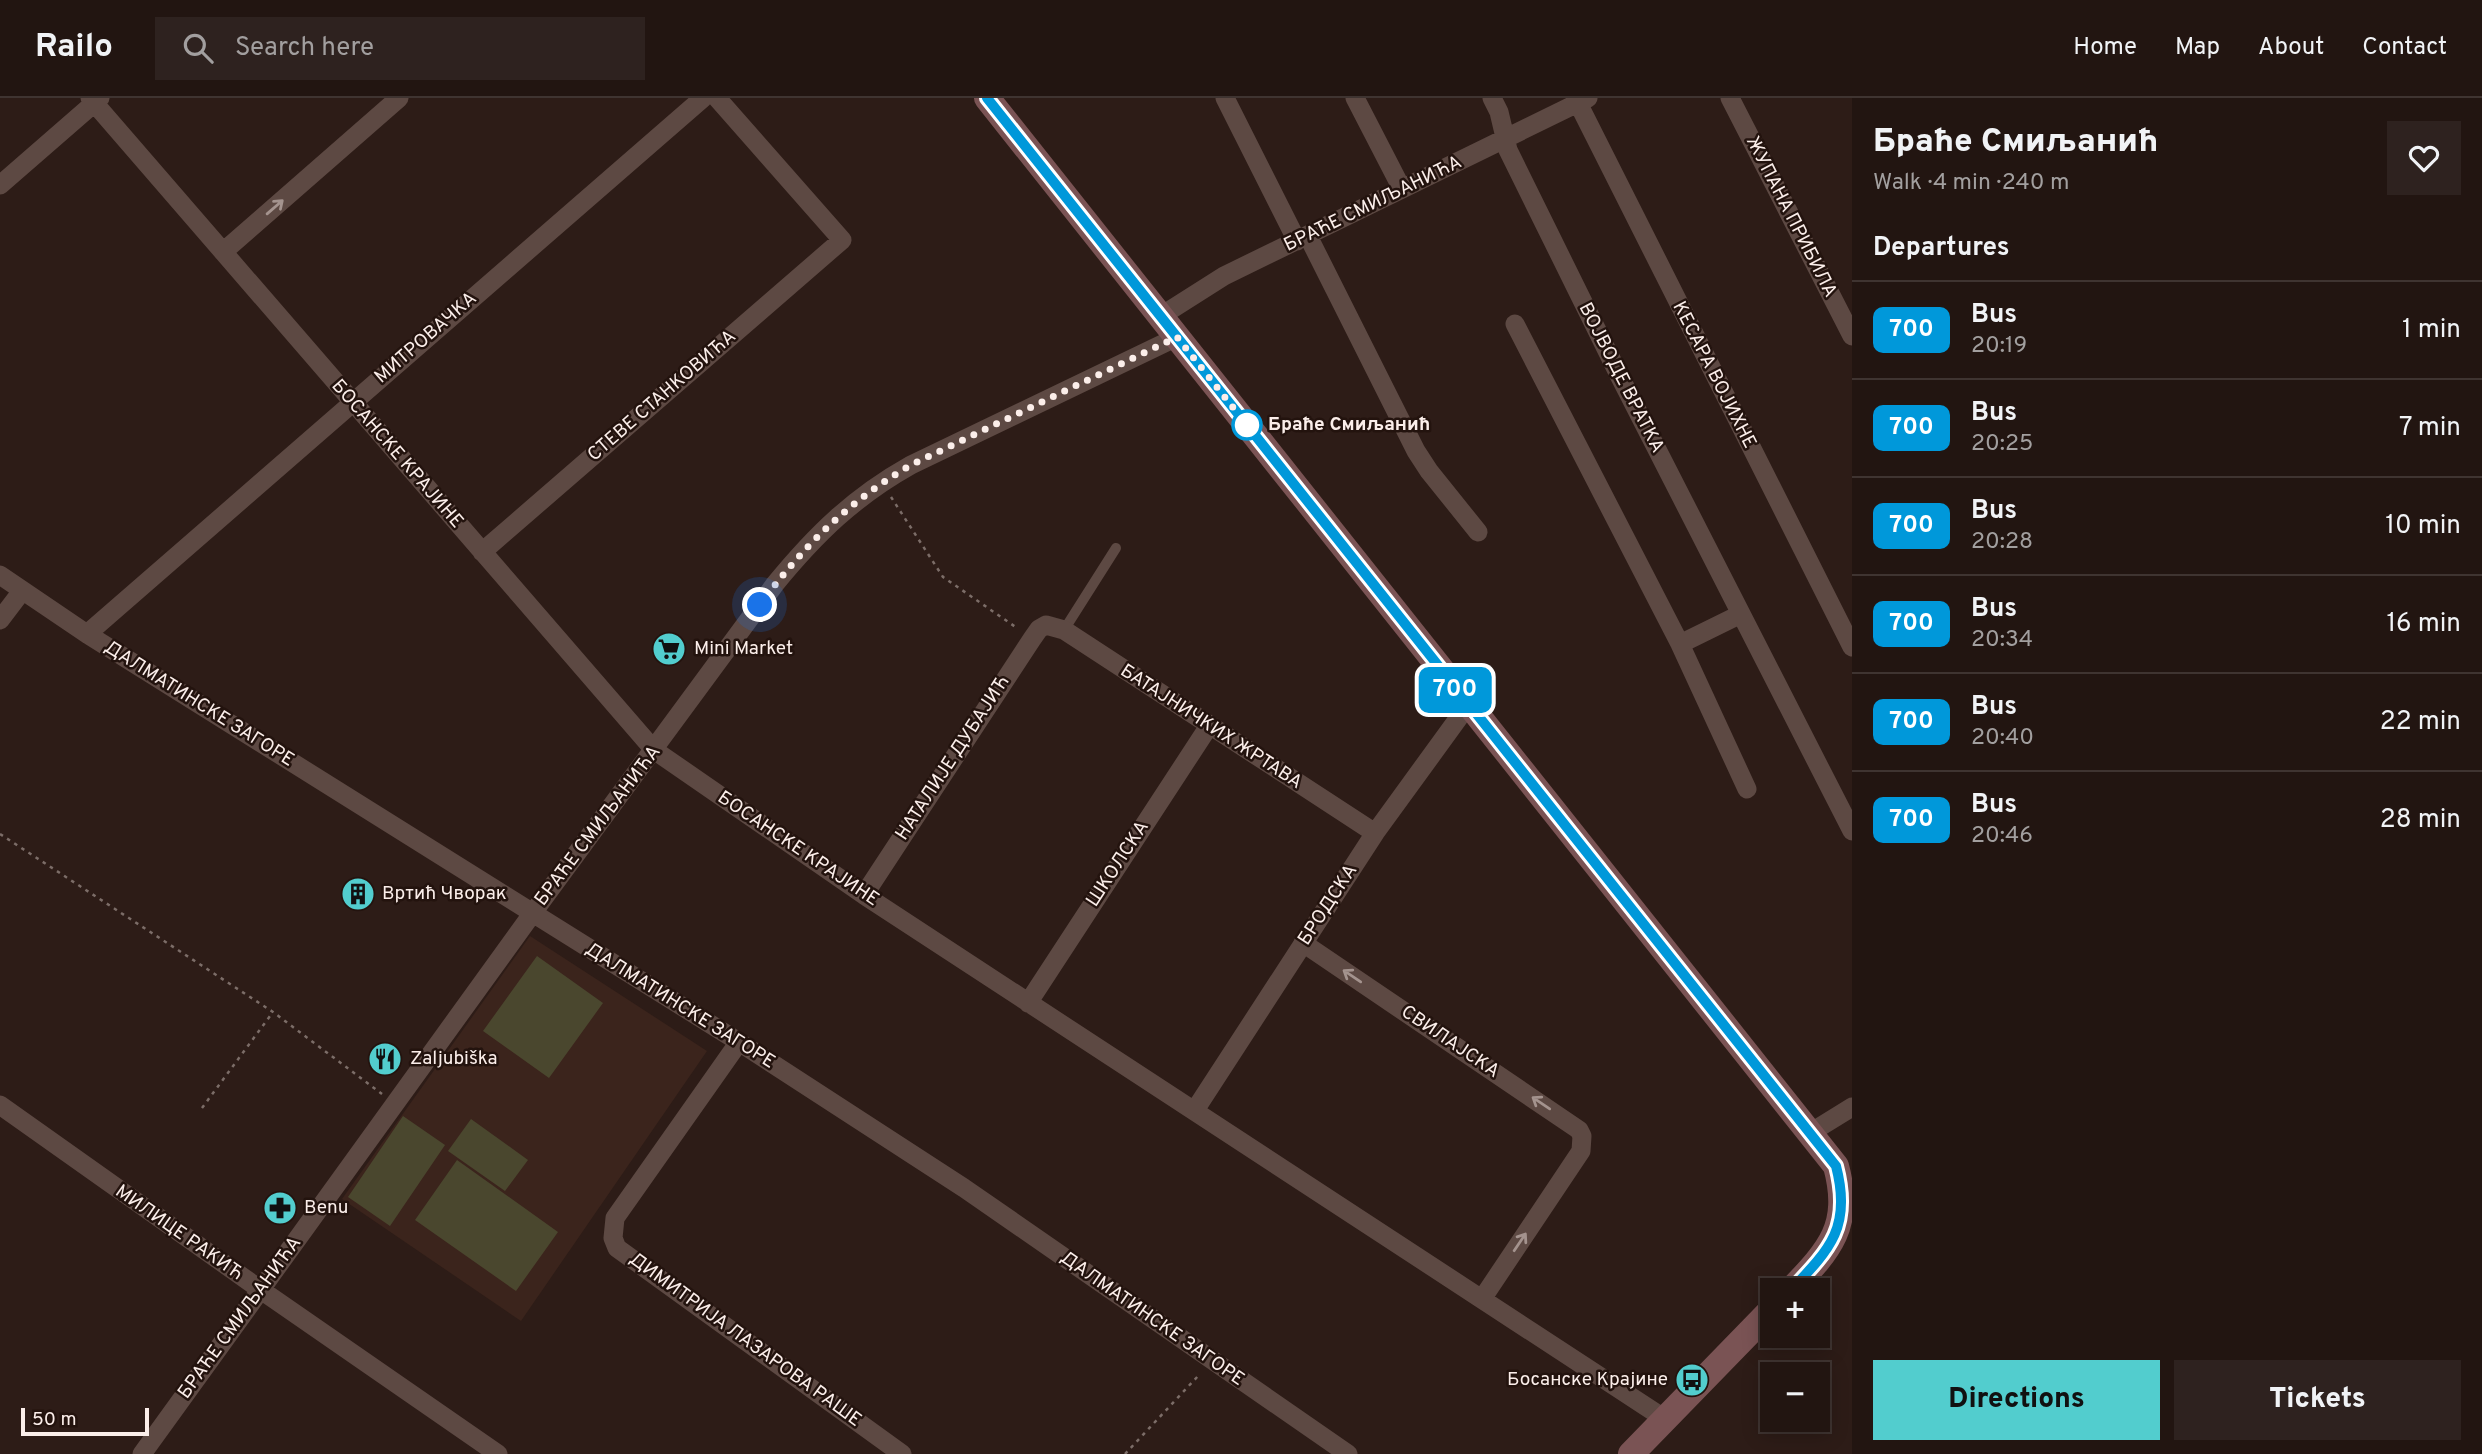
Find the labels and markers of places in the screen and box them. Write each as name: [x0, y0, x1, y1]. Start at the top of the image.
marker: Браће Смиљанић: [1232, 410, 1262, 440]
place label: Браће Смиљанић: [1268, 413, 1430, 437]
supermarket icon: Mini Market: [650, 630, 688, 668]
place label: Mini Market: [694, 637, 793, 661]
building icon: Вртић Чворак: [339, 875, 377, 913]
place label: Вртић Чворак: [382, 882, 507, 906]
restaurant icon: Zaljubiška: [366, 1040, 404, 1078]
place label: Zaljubiška: [410, 1047, 497, 1071]
pharmacy icon: Benu: [261, 1189, 299, 1227]
place label: Benu: [304, 1196, 348, 1220]
bus stop icon: Босанске Крајине: [1673, 1361, 1711, 1399]
place label: Босанске Крајине: [1507, 1368, 1668, 1392]

